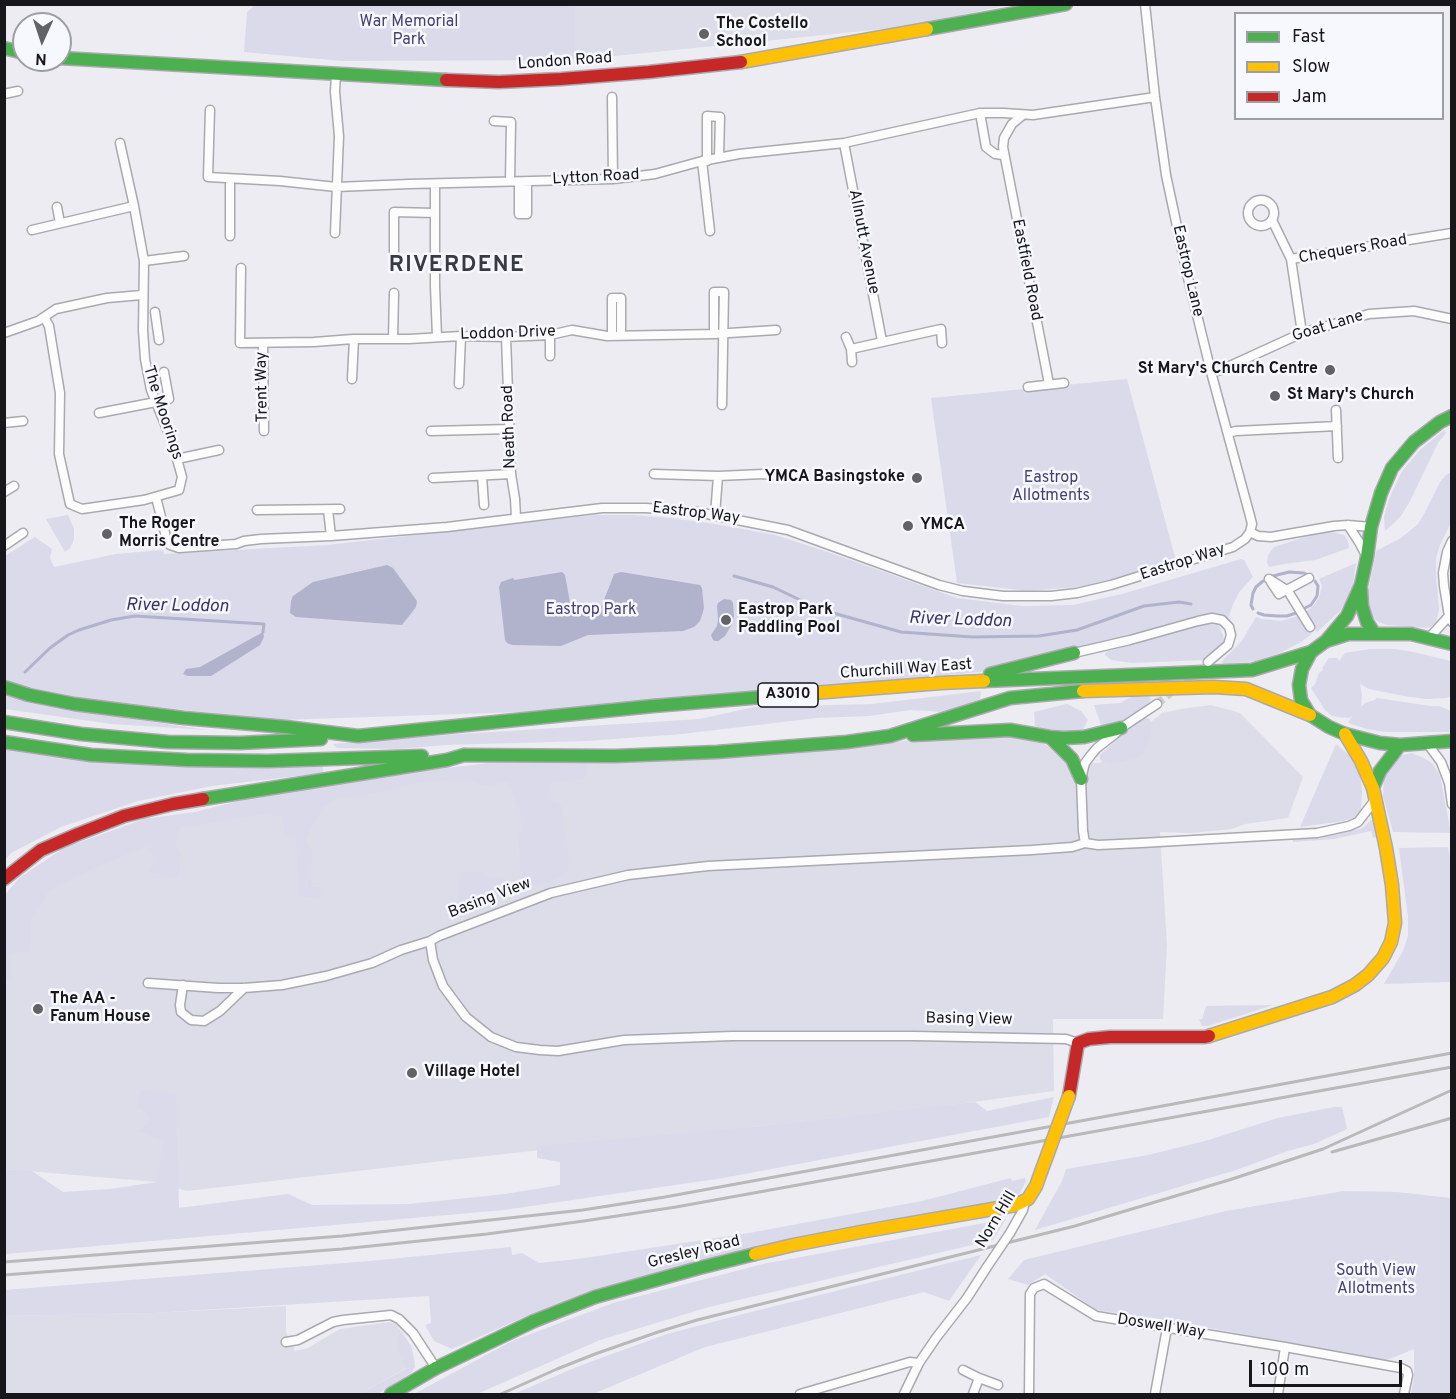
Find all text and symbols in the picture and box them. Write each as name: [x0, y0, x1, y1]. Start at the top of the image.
north arrow: [12, 12, 72, 72]
legend: [1234, 12, 1444, 120]
park label: War Memorial Park: [360, 13, 458, 51]
place label: The Costello School: [716, 15, 808, 53]
text: Fast: [1292, 26, 1325, 49]
marker: The Costello School: [697, 27, 711, 41]
text: N: [35, 48, 47, 68]
street label: London Road: [517, 49, 613, 75]
text: Slow: [1292, 56, 1330, 79]
text: Jam: [1292, 86, 1327, 109]
street label: Lytton Road: [552, 166, 640, 190]
street label: Allnutt Avenue: [843, 188, 883, 296]
street label: Eastfield Road: [1007, 218, 1045, 322]
street label: Eastrop Lane: [1167, 223, 1207, 319]
street label: Chequers Road: [1297, 231, 1409, 269]
district label: RIVERDENE: [389, 254, 525, 280]
street label: Goat Lane: [1290, 307, 1366, 347]
street label: Loddon Drive: [460, 323, 556, 345]
street label: Trent Way: [253, 351, 273, 423]
place label: St Mary's Church Centre: [1138, 360, 1318, 380]
marker: St Mary's Church Centre: [1323, 363, 1337, 377]
street label: The Moorings: [138, 364, 186, 462]
street label: Neath Road: [499, 385, 521, 469]
place label: St Mary's Church: [1287, 386, 1414, 406]
marker: St Mary's Church: [1268, 389, 1282, 403]
place label: YMCA Basingstoke: [764, 468, 905, 488]
park label: Eastrop Allotments: [1012, 469, 1090, 507]
marker: YMCA Basingstoke: [910, 471, 924, 485]
street label: Eastrop Way: [651, 499, 741, 529]
place label: The Roger Morris Centre: [119, 515, 219, 553]
place label: YMCA: [920, 516, 965, 536]
marker: YMCA: [901, 519, 915, 533]
marker: The Roger Morris Centre: [100, 527, 114, 541]
street label: Eastrop Way: [1138, 540, 1228, 586]
water label: River Loddon: [125, 595, 229, 619]
park label: Eastrop Park: [545, 601, 637, 621]
place label: Eastrop Park Paddling Pool: [738, 601, 840, 639]
water label: River Loddon: [908, 608, 1012, 634]
marker: Eastrop Park Paddling Pool: [719, 613, 733, 627]
street label: Churchill Way East: [839, 656, 973, 684]
road number: A3010: [758, 683, 818, 707]
street label: Basing View: [446, 874, 534, 924]
place label: The AA - Fanum House: [50, 990, 151, 1028]
marker: The AA - Fanum House: [31, 1002, 45, 1016]
street label: Basing View: [925, 1010, 1013, 1030]
place label: Village Hotel: [424, 1063, 520, 1083]
marker: Village Hotel: [405, 1066, 419, 1080]
street label: Norn Hill: [973, 1188, 1021, 1252]
street label: Gresley Road: [646, 1232, 742, 1274]
park label: South View Allotments: [1336, 1262, 1416, 1300]
street label: Doswell Way: [1116, 1311, 1206, 1343]
scale bar: [1252, 1348, 1405, 1386]
text: 100 m: [1260, 1359, 1309, 1382]

